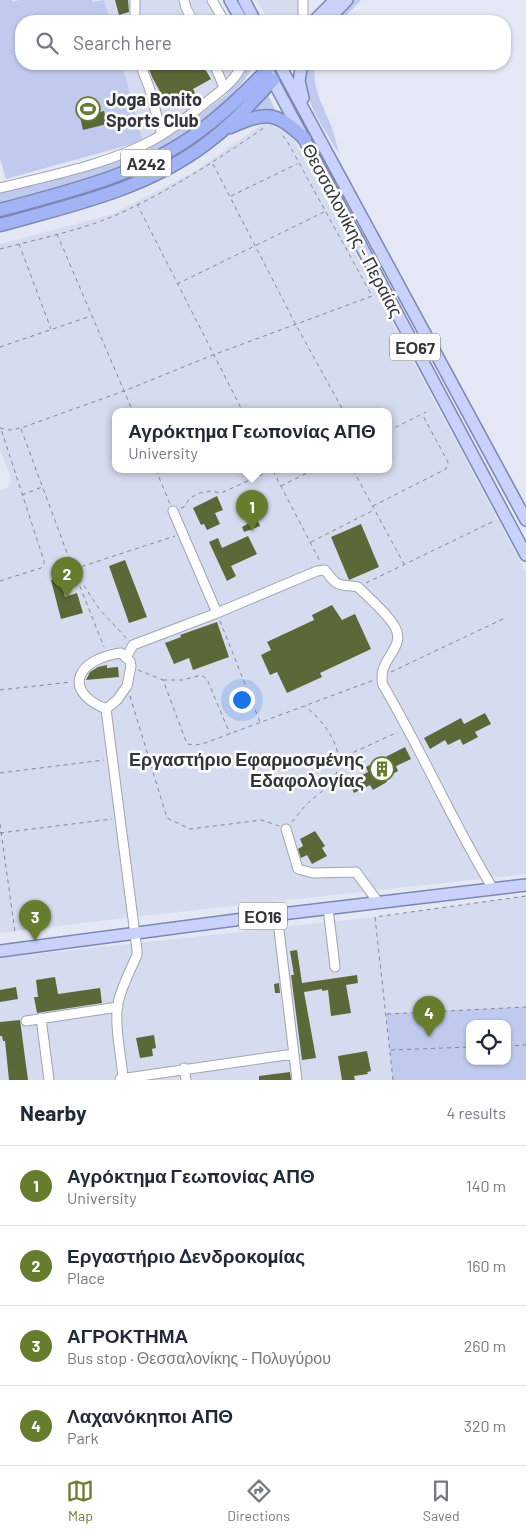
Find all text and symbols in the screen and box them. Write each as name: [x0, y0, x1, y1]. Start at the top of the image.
search box: [15, 15, 511, 70]
icon: search: [33, 29, 61, 57]
text: Search here: [73, 31, 172, 54]
place label: Joga Bonito Sports Club: [106, 88, 202, 131]
sports icon: Joga Bonito Sports Club: [75, 96, 101, 122]
street label: Θεσσαλονίκης - Περαίας: [298, 140, 408, 321]
road number: Α242: [121, 150, 171, 177]
road number: ΕΟ67: [390, 334, 440, 361]
popup: [112, 408, 392, 473]
text: Αγρόκτημα Γεωπονίας ΑΠΘ: [128, 419, 376, 442]
text: University: [128, 443, 198, 462]
pin: 1: [236, 490, 268, 531]
pin: 2: [51, 557, 83, 598]
your location: [229, 687, 255, 713]
place label: Εργαστήριο Εφαρμοσμένης Εδαφολογίας: [129, 748, 364, 791]
building icon: Εργαστήριο Εφαρμοσμένης Εδαφολογίας: [369, 756, 395, 782]
pin: 3: [19, 900, 51, 941]
road number: ΕΟ16: [239, 902, 287, 929]
pin: 4: [413, 996, 445, 1037]
map controls: [466, 1020, 511, 1065]
button: locate: [466, 1020, 511, 1065]
text: Nearby: [20, 1100, 86, 1125]
text: 4 results: [446, 1103, 506, 1122]
text: Αγρόκτημα Γεωπονίας ΑΠΘ: [67, 1164, 315, 1187]
text: 1: [33, 1176, 39, 1195]
text: 140 m: [466, 1176, 506, 1195]
text: University: [67, 1188, 137, 1207]
text: Εργαστήριο Δενδροκομίας: [67, 1244, 305, 1267]
text: 2: [32, 1256, 40, 1275]
text: 160 m: [467, 1256, 506, 1275]
text: Place: [67, 1268, 105, 1287]
text: ΑΓΡΟΚΤΗΜΑ: [67, 1324, 188, 1347]
text: 3: [32, 1336, 40, 1355]
text: 260 m: [464, 1336, 506, 1355]
text: Bus stop · Θεσσαλονίκης - Πολυγύρου: [67, 1348, 331, 1367]
text: Λαχανόκηποι ΑΠΘ: [67, 1404, 233, 1427]
text: 4: [31, 1416, 41, 1435]
text: 320 m: [464, 1416, 506, 1435]
text: Park: [67, 1428, 98, 1447]
tab: Map: [66, 1477, 94, 1524]
tab: Directions: [227, 1477, 290, 1524]
tab: Saved: [423, 1477, 460, 1524]

